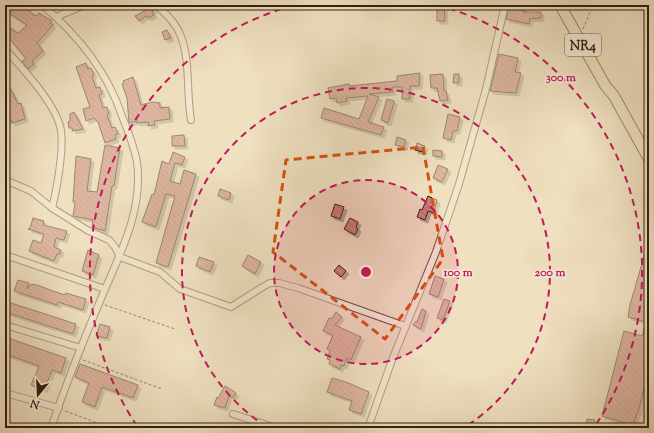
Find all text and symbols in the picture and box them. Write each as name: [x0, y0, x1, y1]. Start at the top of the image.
road number: NR4: [565, 34, 601, 56]
text: 300 m: [546, 69, 576, 87]
text: 100 m: [442, 264, 473, 282]
text: 200 m: [535, 264, 565, 282]
centre of rings: [359, 265, 373, 279]
north arrow: [18, 375, 58, 415]
text: N: [28, 395, 43, 413]

